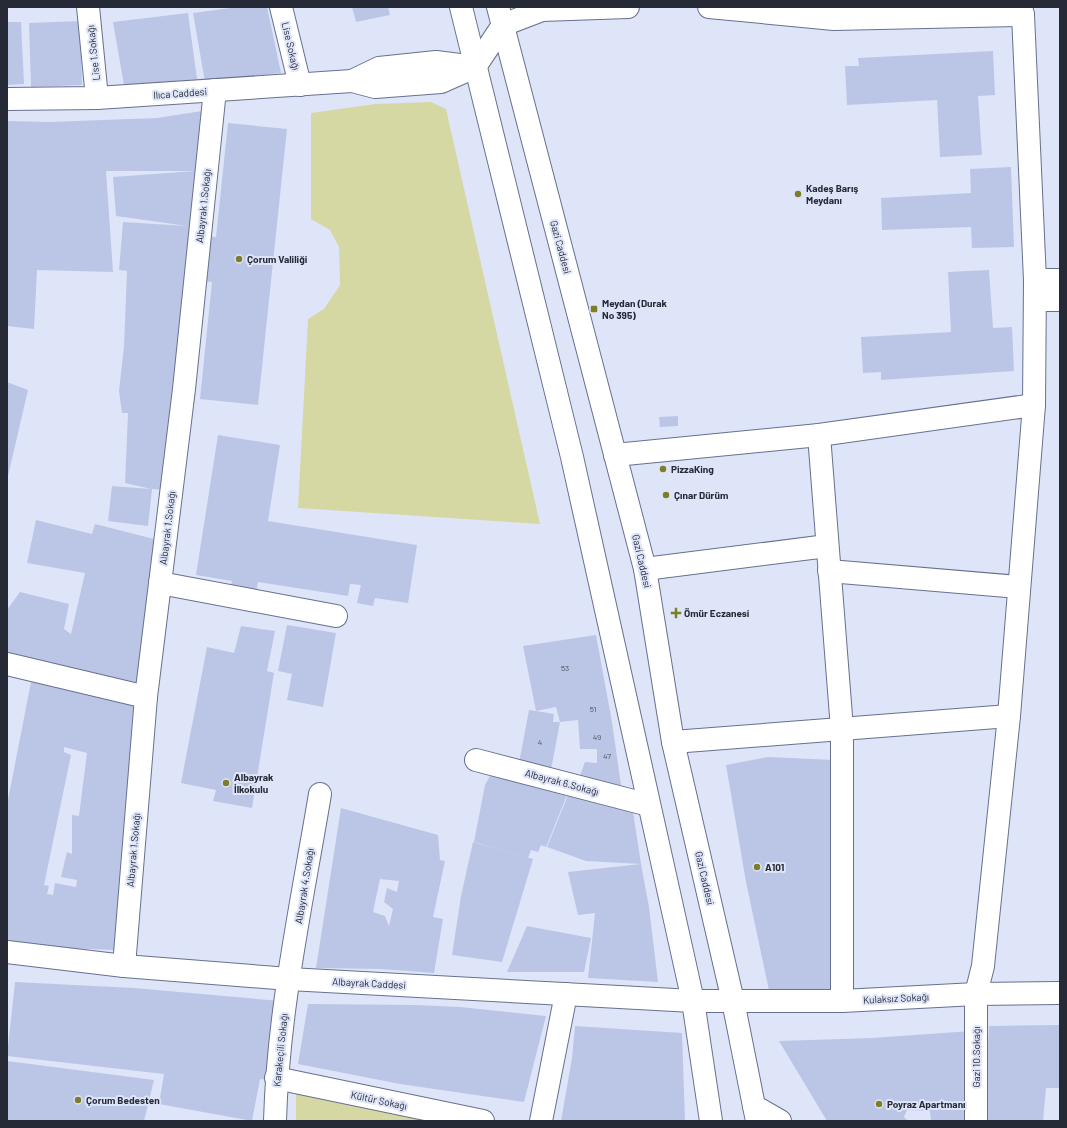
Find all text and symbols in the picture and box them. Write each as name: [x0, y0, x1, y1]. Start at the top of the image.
street label: Lise Sokağı: [280, 21, 302, 71]
street label: Lise 1.Sokağı: [84, 25, 102, 81]
street label: Ilıca Caddesi: [153, 85, 207, 101]
street label: Albayrak 1.Sokağı: [193, 168, 213, 244]
place label: Kadeş Barış Meydanı: [806, 182, 858, 206]
marker: Kadeş Barış Meydanı: [793, 189, 803, 199]
street label: Gazi Caddesi: [548, 219, 574, 275]
place label: Çorum Valiliği: [247, 253, 308, 265]
marker: Çorum Valiliği: [234, 254, 244, 264]
place label: Meydan (Durak No 395): [602, 297, 668, 321]
marker: Meydan (Durak No 395): [589, 304, 599, 314]
place label: PizzaKing: [671, 463, 714, 475]
marker: PizzaKing: [658, 464, 668, 474]
place label: Çınar Dürüm: [674, 489, 728, 501]
street label: Albayrak 1.Sokağı: [157, 490, 177, 566]
marker: Çınar Dürüm: [661, 490, 671, 500]
street label: Gazi Caddesi: [630, 533, 654, 589]
place label: Ömür Eczanesi: [684, 607, 750, 619]
marker: Ömür Eczanesi: [671, 608, 681, 618]
house number: 53: [561, 663, 569, 673]
house number: 51: [590, 704, 597, 714]
house number: 49: [593, 732, 601, 742]
house number: 4: [538, 737, 542, 747]
house number: 47: [603, 751, 611, 761]
street label: Albayrak 6.Sokağı: [524, 766, 600, 798]
place label: Albayrak İlkokulu: [234, 771, 274, 795]
marker: Albayrak İlkokulu: [221, 778, 231, 788]
street label: Albayrak 1.Sokağı: [124, 812, 142, 888]
street label: Albayrak 4.Sokağı: [292, 847, 316, 925]
street label: Gazi Caddesi: [693, 850, 717, 906]
place label: A101: [765, 861, 784, 873]
marker: A101: [752, 862, 762, 872]
street label: Albayrak Caddesi: [332, 975, 406, 991]
street label: Kulaksız Sokağı: [863, 990, 929, 1006]
street label: Karakeçili Sokağı: [270, 1013, 290, 1087]
street label: Gazi 10.Sokağı: [970, 1027, 982, 1087]
street label: Kültür Sokağı: [350, 1088, 408, 1112]
place label: Çorum Bedesten: [86, 1094, 160, 1106]
marker: Çorum Bedesten: [73, 1095, 83, 1105]
place label: Poyraz Apartmanı: [887, 1098, 966, 1110]
marker: Poyraz Apartmanı: [874, 1099, 884, 1109]

